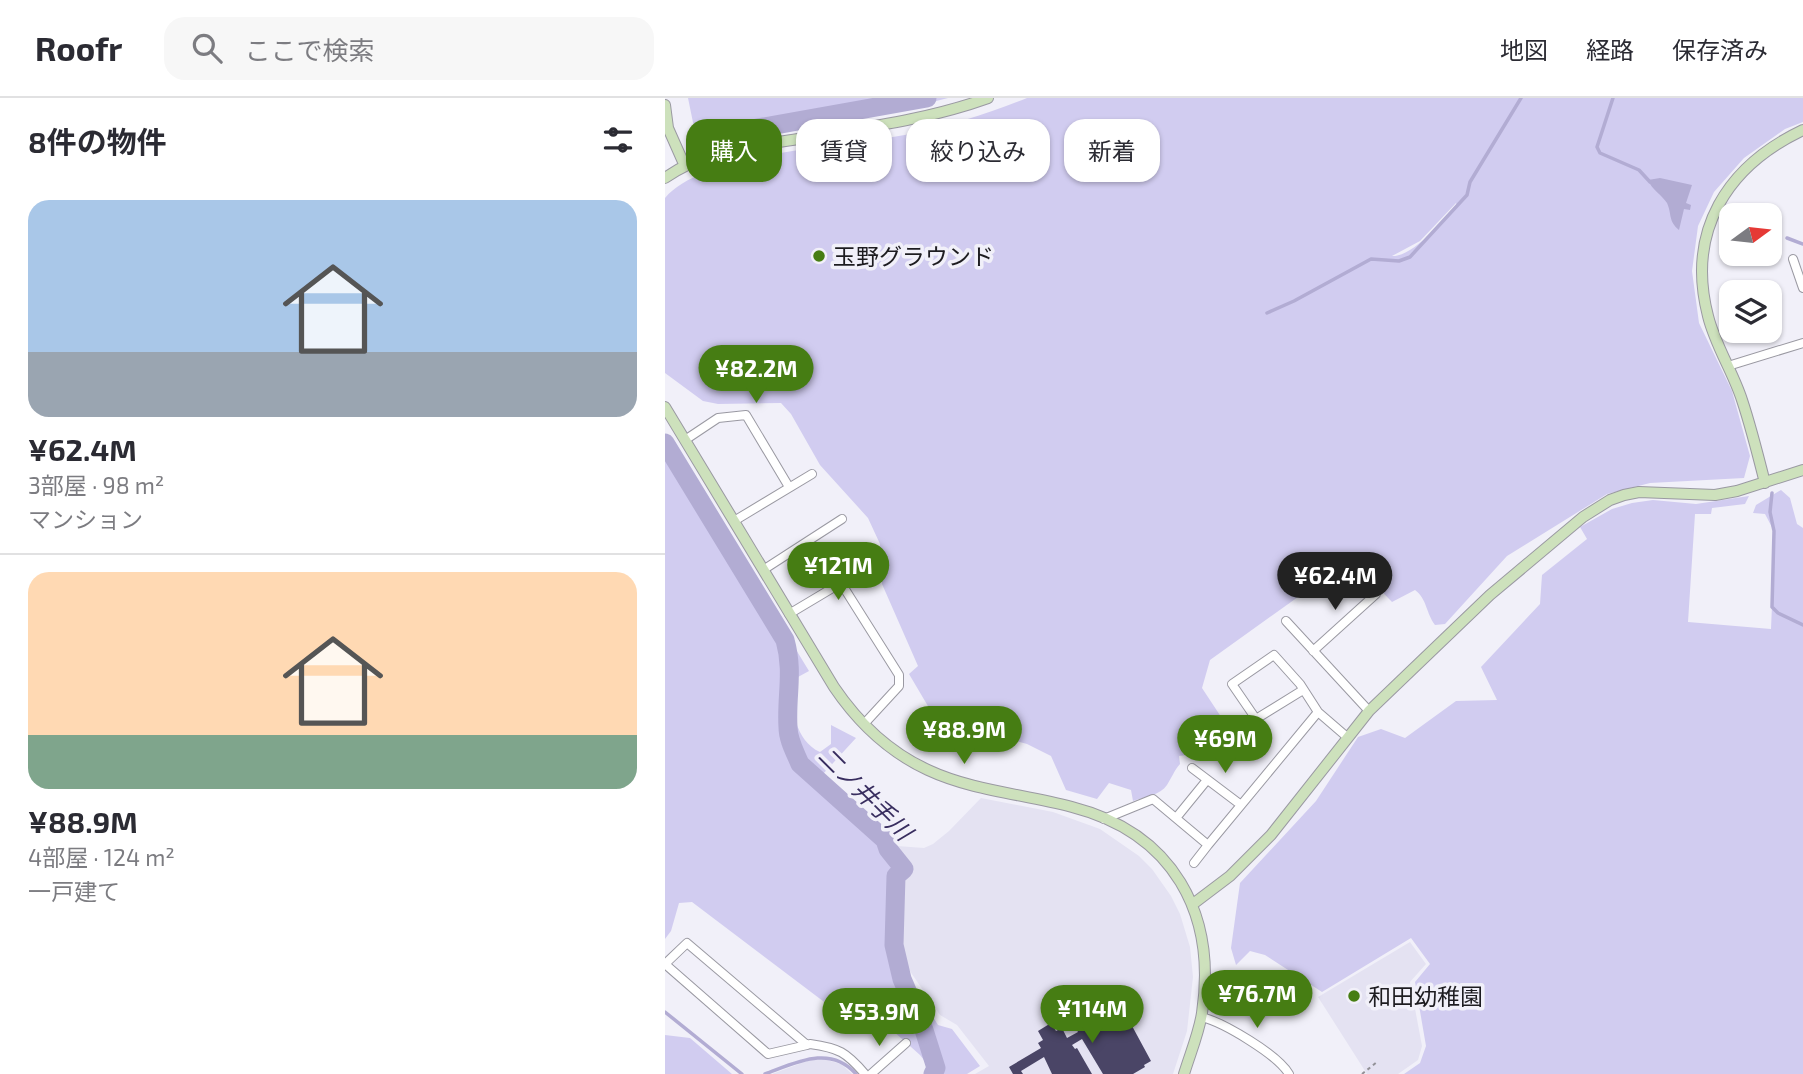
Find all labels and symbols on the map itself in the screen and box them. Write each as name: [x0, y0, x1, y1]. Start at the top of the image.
north arrow: [1719, 203, 1781, 266]
place label: 玉野グラウンド: [833, 242, 994, 270]
marker: 玉野グラウンド: [811, 248, 827, 264]
pin: ¥82.2M: [699, 345, 813, 405]
pin: ¥121M: [789, 542, 887, 602]
pin: ¥62.4M: [1278, 552, 1392, 612]
pin: ¥88.9M: [907, 706, 1021, 766]
pin: ¥69M: [1184, 716, 1266, 775]
water label: 二ノ井手川: [813, 740, 921, 848]
pin: ¥76.7M: [1200, 970, 1314, 1030]
place label: 和田幼稚園: [1368, 982, 1483, 1010]
pin: ¥114M: [1043, 986, 1141, 1045]
pin: ¥53.9M: [822, 988, 936, 1048]
marker: 和田幼稚園: [1346, 988, 1362, 1004]

